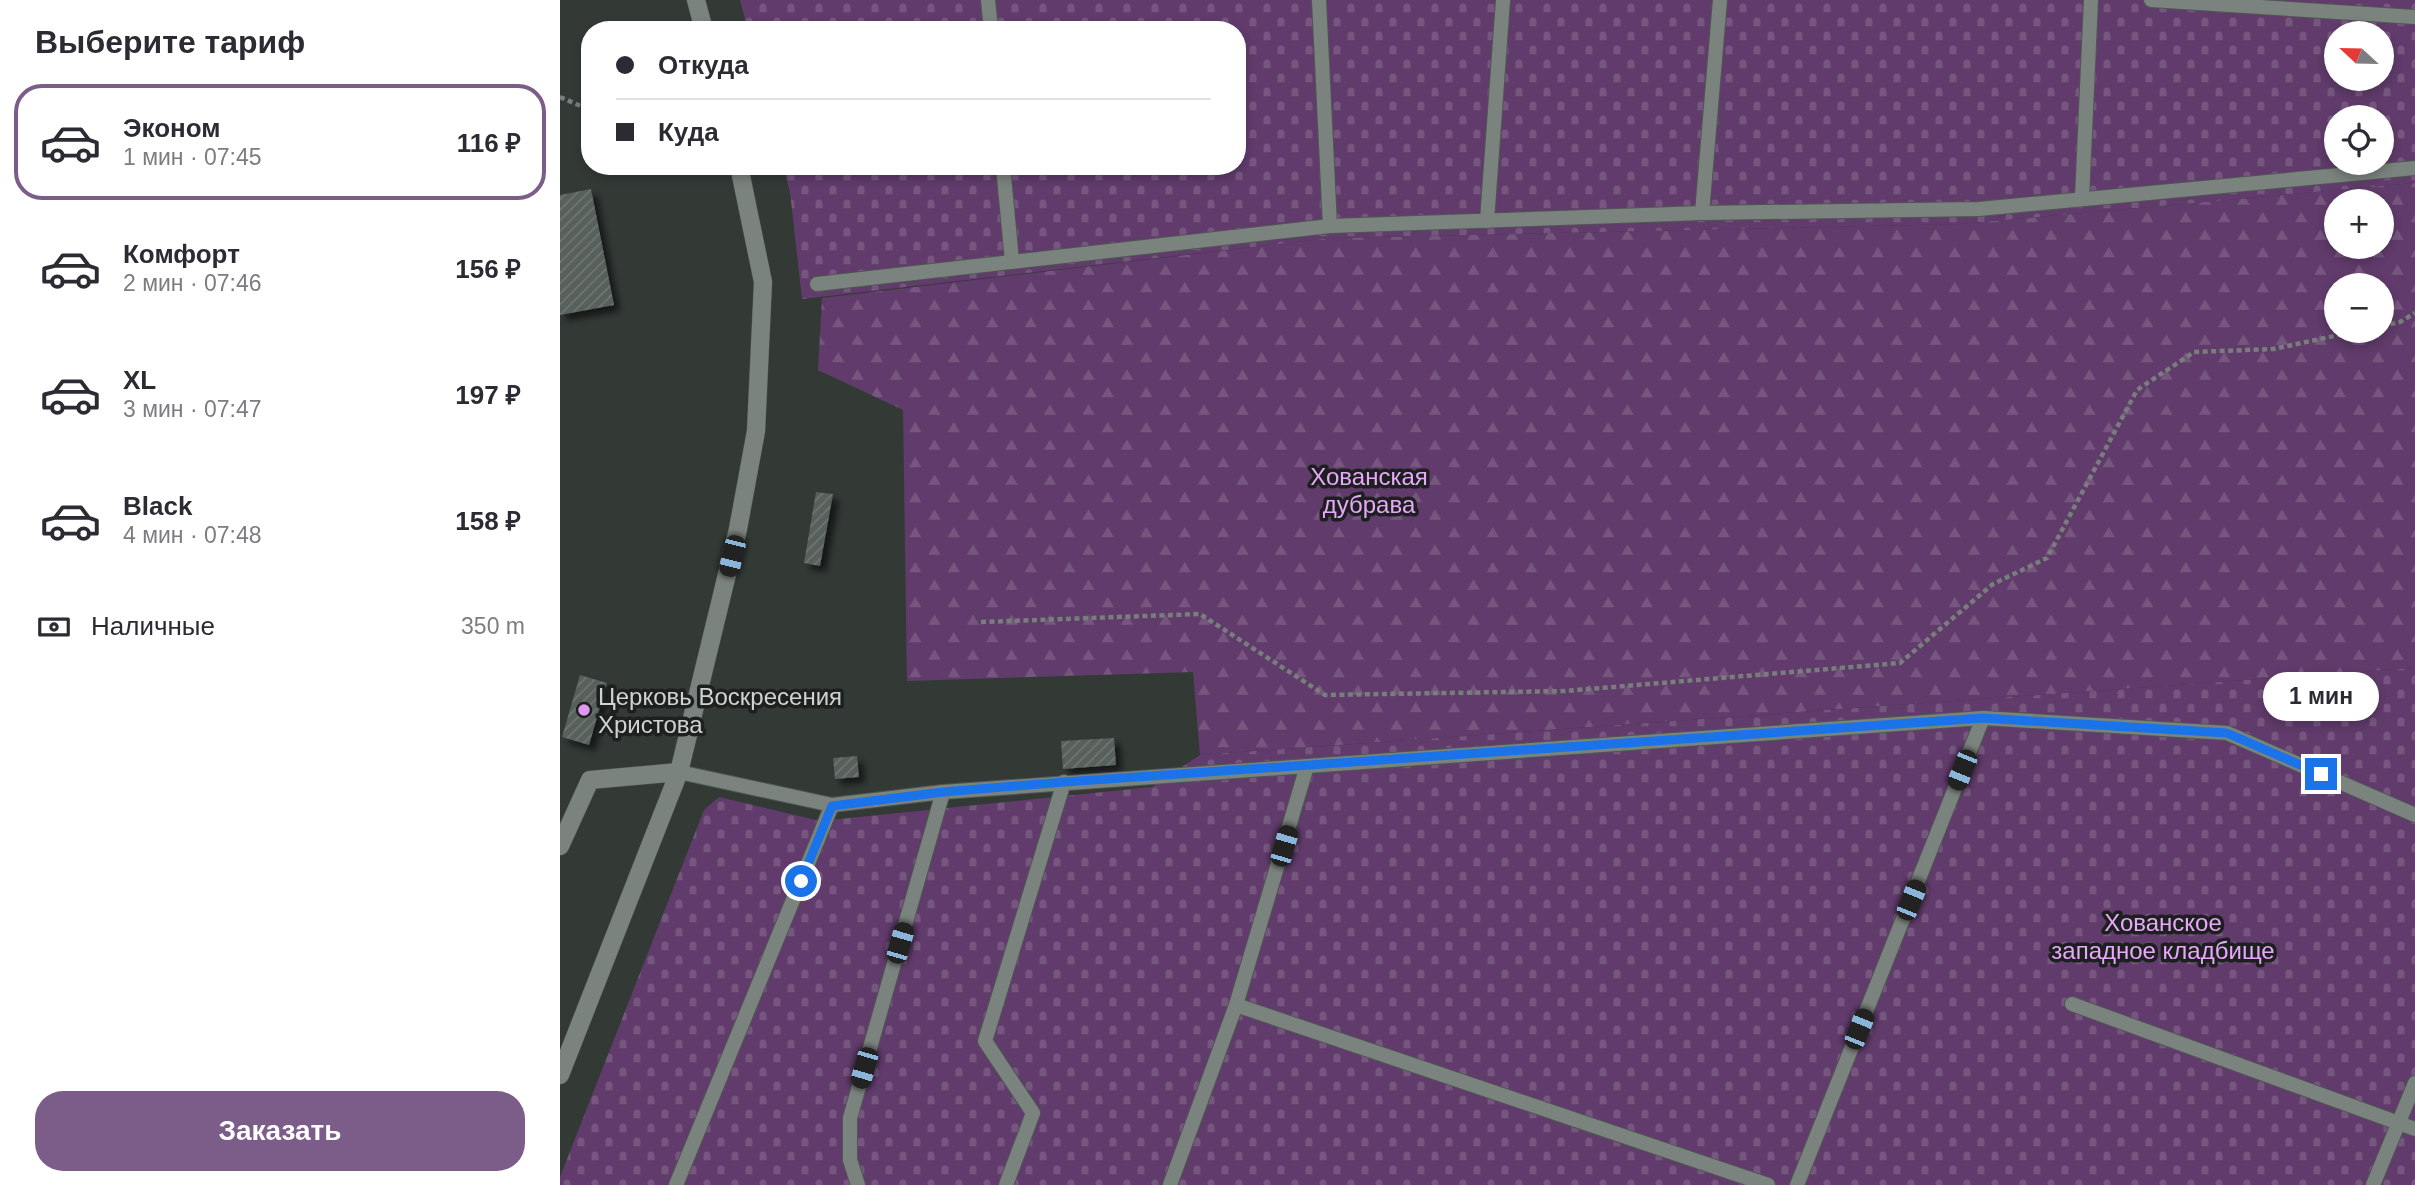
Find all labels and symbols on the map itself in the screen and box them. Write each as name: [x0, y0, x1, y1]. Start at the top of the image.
north arrow: [2324, 21, 2394, 91]
park label: Хованская дубрава: [1310, 463, 1428, 518]
car: [717, 533, 748, 579]
callout: 1 мин: [2263, 672, 2379, 722]
place label: Церковь Воскресения Христова: [598, 683, 842, 738]
marker: Церковь Воскресения Христова: [576, 702, 592, 718]
car: [1945, 747, 1980, 793]
route end: [2305, 758, 2337, 790]
car: [1269, 823, 1300, 869]
route start: [785, 865, 817, 897]
car: [1894, 877, 1929, 923]
park label: Хованское западное кладбище: [2051, 909, 2275, 964]
car: [885, 920, 916, 966]
car: [1842, 1006, 1877, 1052]
car: [849, 1045, 880, 1091]

